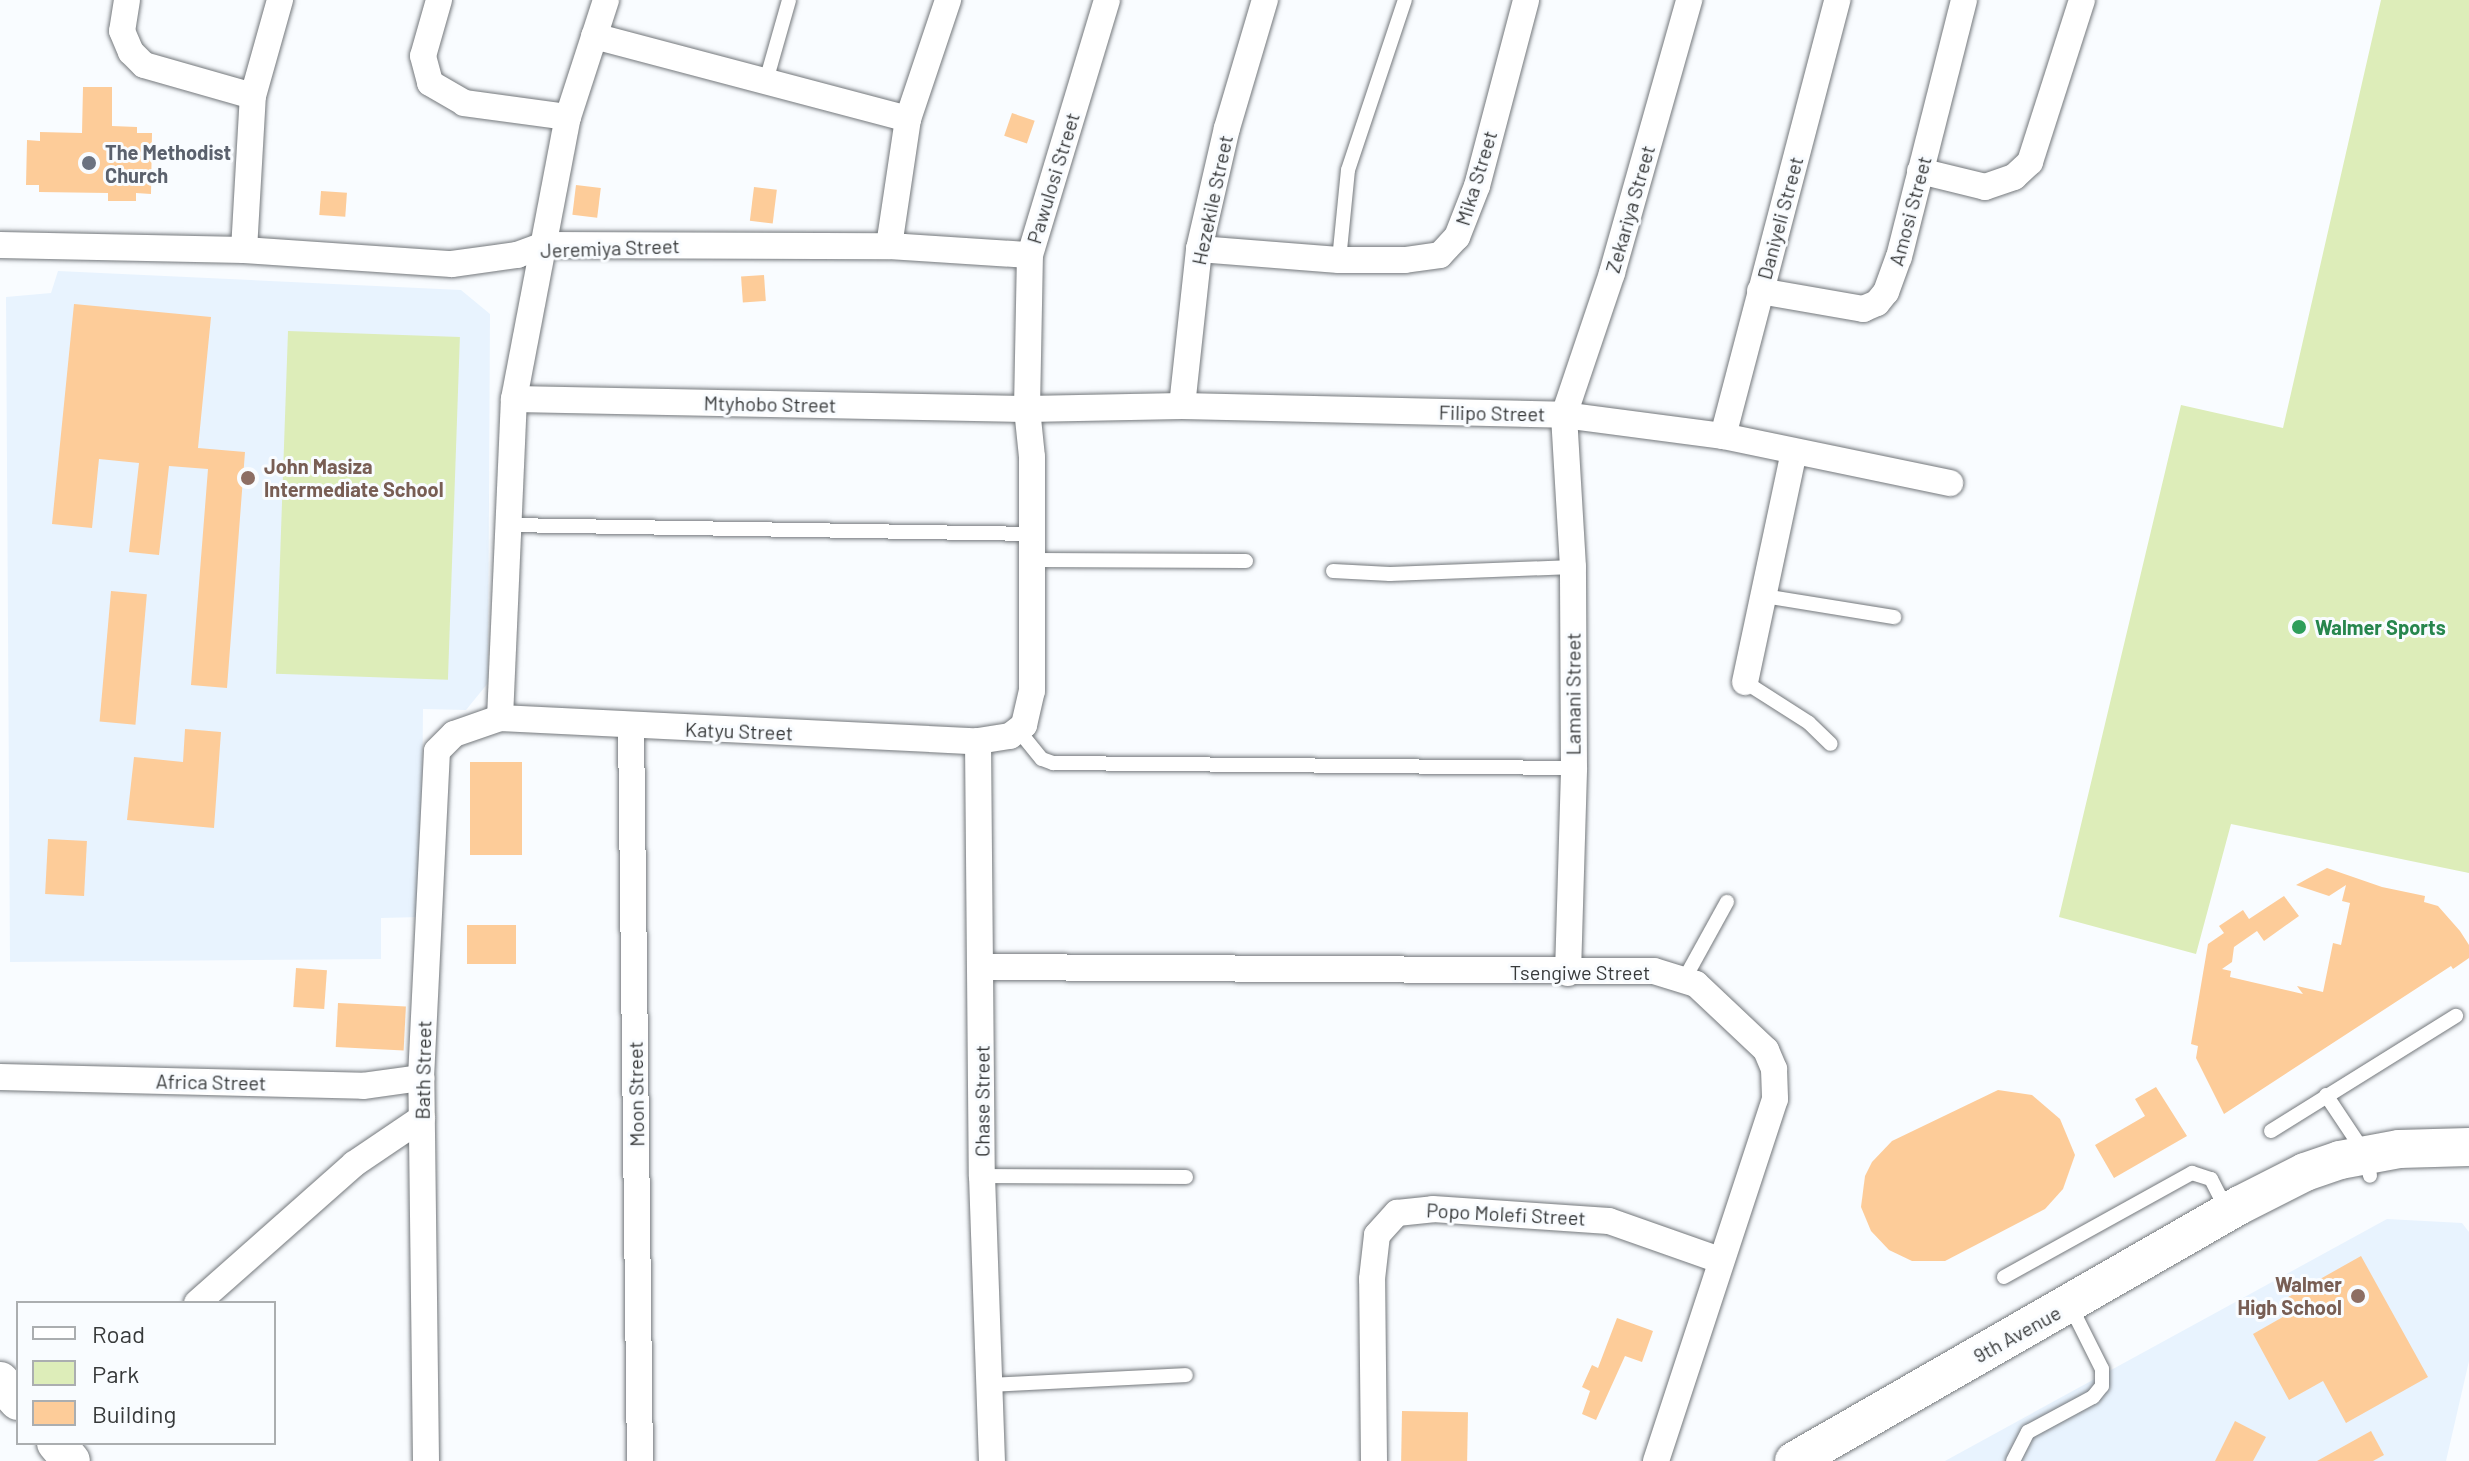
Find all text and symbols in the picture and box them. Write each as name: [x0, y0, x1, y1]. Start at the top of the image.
street label: Pawulosi Street: [1022, 110, 1084, 246]
street label: Mika Street: [1450, 128, 1502, 228]
street label: Hezekile Street: [1187, 133, 1237, 267]
place label: The Methodist Church: [105, 140, 231, 187]
street label: Zekariya Street: [1600, 142, 1660, 276]
street label: Amosi Street: [1884, 153, 1936, 269]
marker: The Methodist Church: [80, 154, 98, 172]
street label: Daniyeli Street: [1752, 154, 1808, 282]
street label: Jeremiya Street: [540, 234, 680, 262]
street label: Mtyhobo Street: [703, 391, 837, 417]
street label: Filipo Street: [1439, 400, 1545, 426]
place label: John Masiza Intermediate School: [264, 454, 444, 501]
marker: John Masiza Intermediate School: [239, 469, 257, 487]
place label: Walmer Sports: [2315, 615, 2446, 639]
marker: Walmer Sports: [2290, 618, 2308, 636]
street label: Lamani Street: [1561, 633, 1585, 755]
street label: Katyu Street: [685, 717, 793, 745]
street label: Tsengiwe Street: [1510, 960, 1650, 984]
street label: Bath Street: [410, 1020, 436, 1120]
street label: Moon Street: [623, 1041, 649, 1147]
street label: Chase Street: [970, 1045, 994, 1157]
street label: Africa Street: [155, 1069, 267, 1095]
street label: Popo Molefi Street: [1426, 1198, 1586, 1230]
place label: Walmer High School: [2238, 1272, 2342, 1319]
marker: Walmer High School: [2349, 1287, 2367, 1305]
street label: 9th Avenue: [1969, 1300, 2065, 1368]
legend: [16, 1301, 276, 1445]
text: Road: [92, 1319, 145, 1348]
text: Park: [92, 1359, 139, 1388]
text: Building: [92, 1399, 176, 1428]

